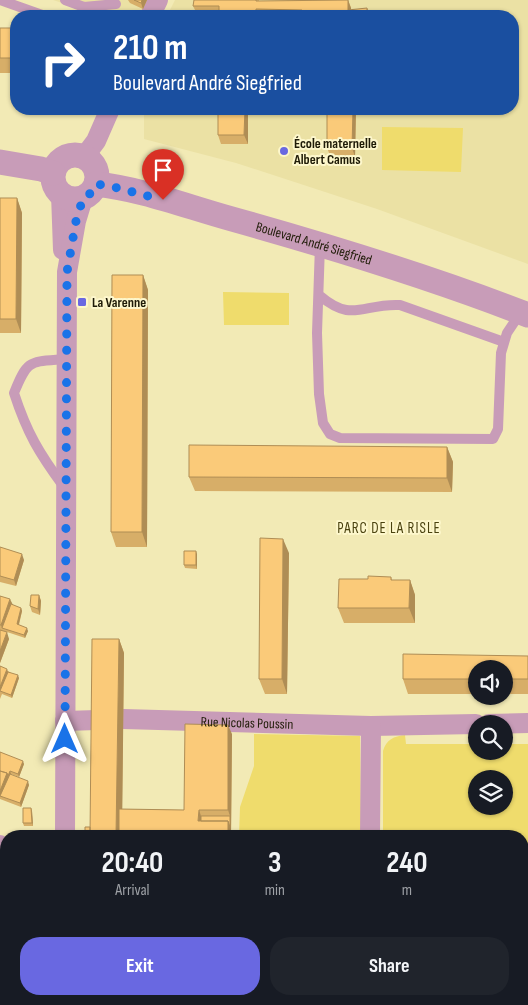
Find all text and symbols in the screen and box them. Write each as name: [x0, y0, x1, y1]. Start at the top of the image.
text: 210 m: [113, 27, 187, 70]
icon: right: [30, 30, 95, 95]
text: Boulevard André Siegfried: [113, 70, 302, 97]
place label: École maternelle Albert Camus: [293, 135, 377, 168]
marker: École maternelle Albert Camus: [278, 145, 290, 157]
pin: [142, 149, 184, 200]
icon: arrive: [149, 156, 177, 184]
street label: Boulevard André Siegfried: [254, 218, 374, 268]
place label: La Varenne: [92, 294, 146, 311]
marker: La Varenne: [76, 296, 88, 308]
district label: PARC DE LA RISLE: [337, 519, 441, 538]
map controls: [468, 660, 513, 815]
button: sound: [468, 660, 513, 705]
position arrow: [38, 712, 90, 764]
street label: Rue Nicolas Poussin: [200, 713, 294, 732]
button: search: [468, 715, 513, 760]
button: layers: [468, 770, 513, 815]
text: 20:40: [101, 845, 163, 881]
text: 3: [268, 845, 282, 881]
text: 240: [386, 845, 428, 881]
text: Arrival: [115, 881, 150, 900]
text: min: [265, 881, 285, 900]
text: m: [402, 881, 412, 900]
button: Exit: [20, 937, 260, 995]
button: Share: [270, 937, 509, 995]

